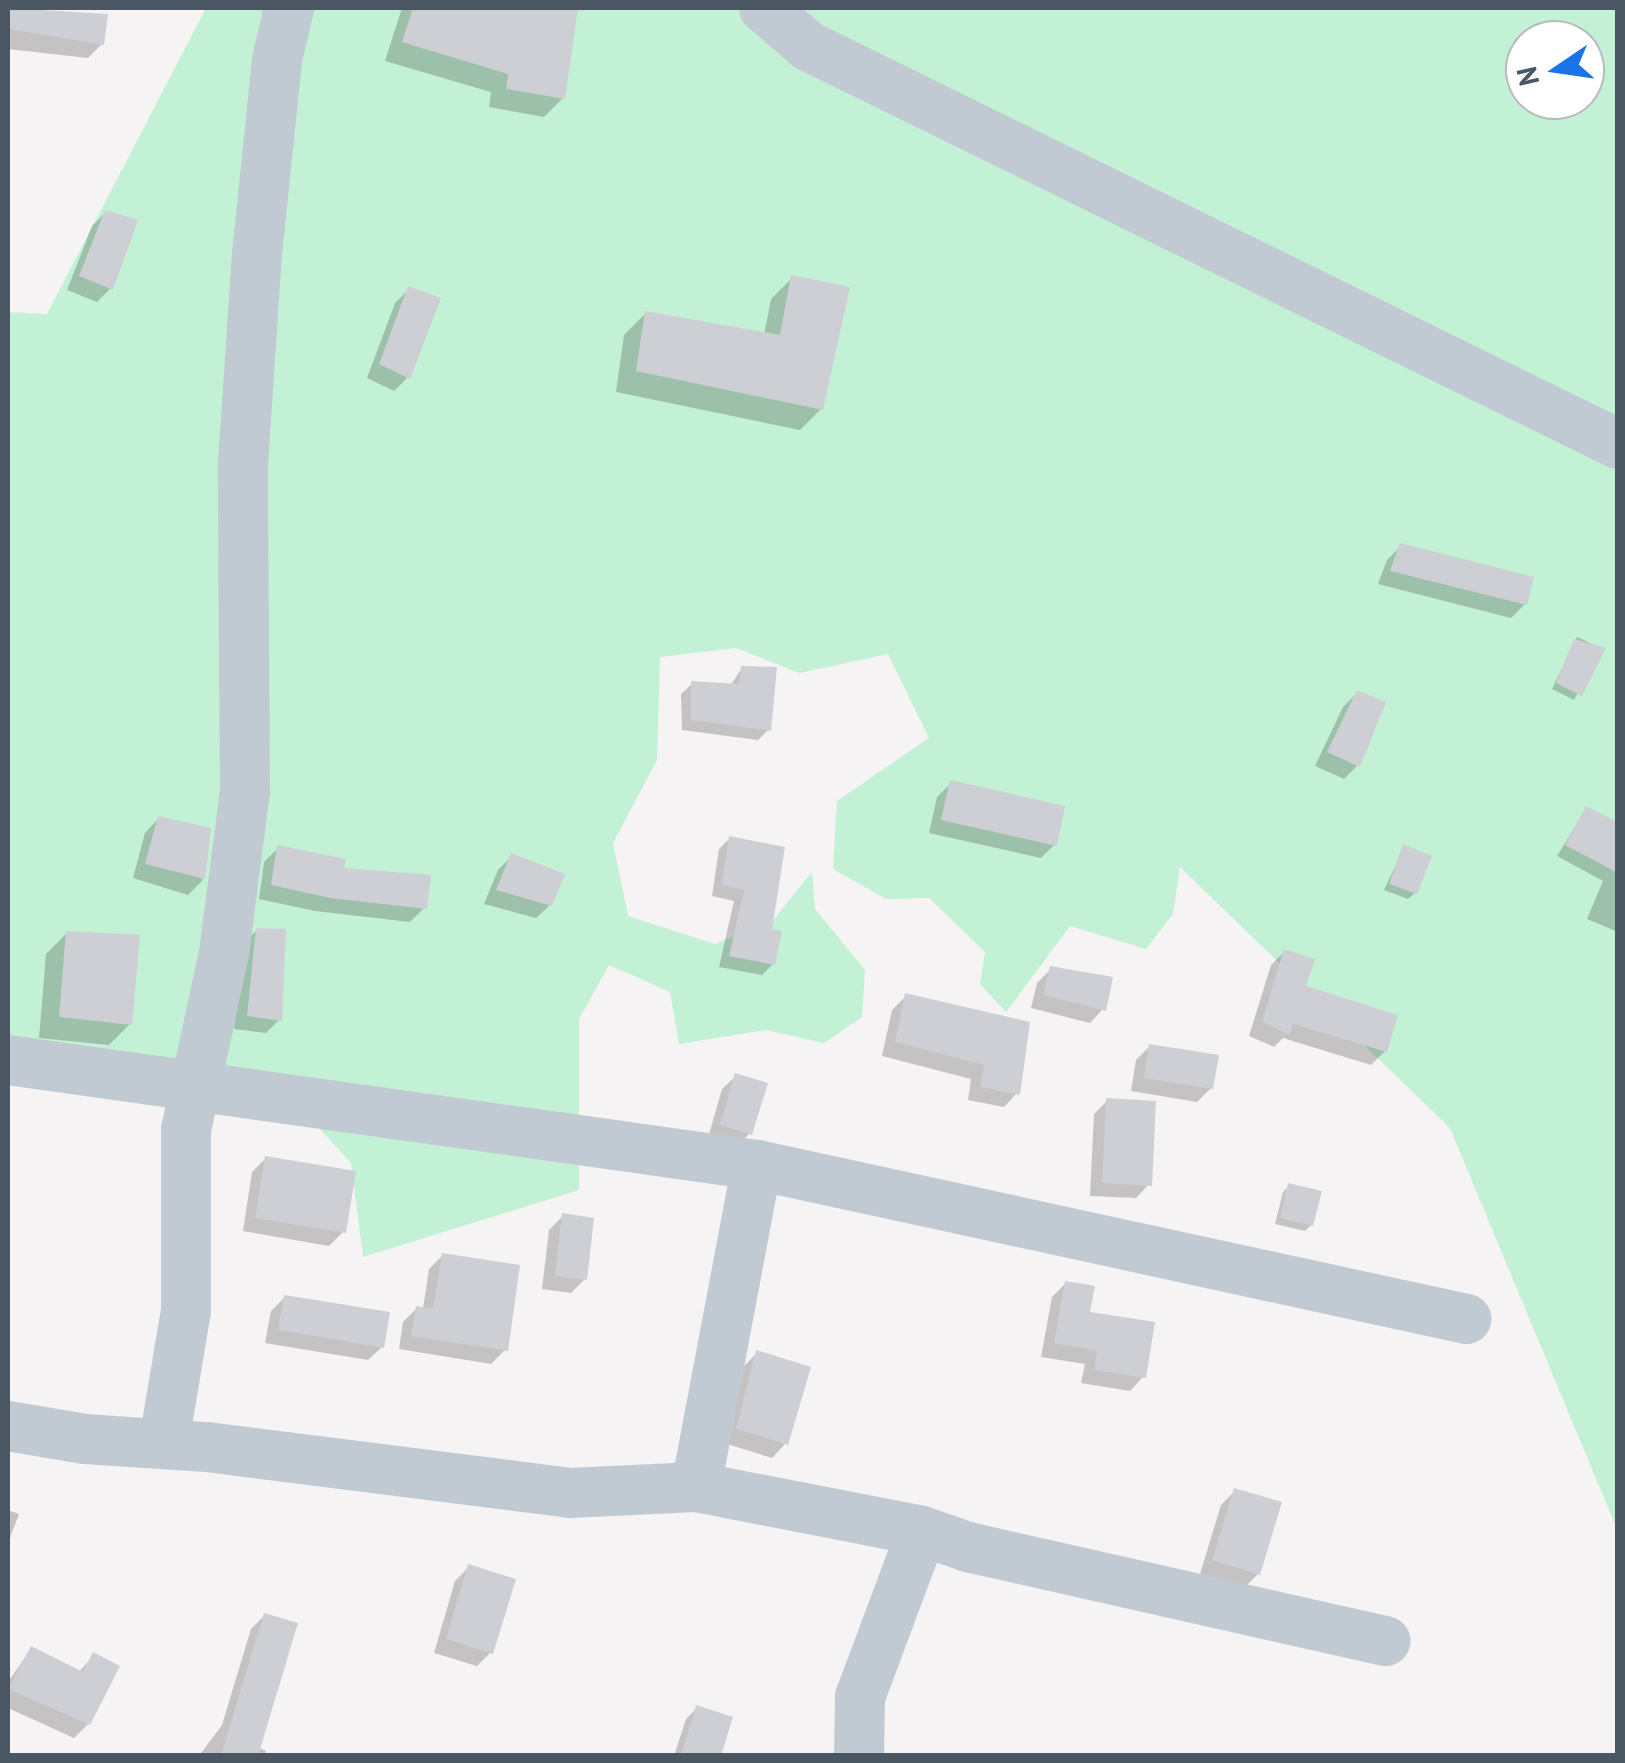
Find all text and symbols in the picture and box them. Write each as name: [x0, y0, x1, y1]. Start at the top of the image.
north arrow: [1505, 20, 1605, 120]
text: N: [1507, 63, 1547, 90]

